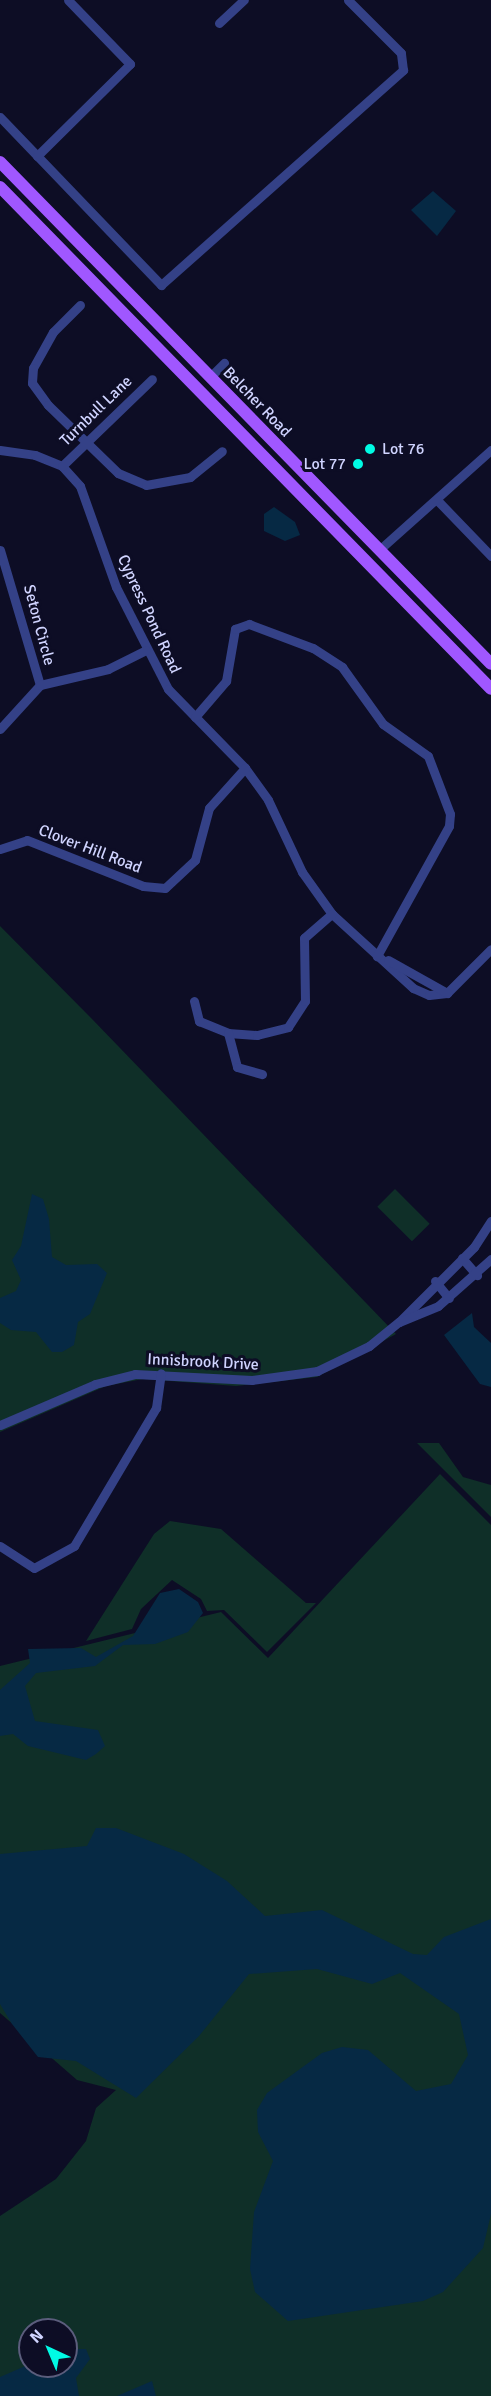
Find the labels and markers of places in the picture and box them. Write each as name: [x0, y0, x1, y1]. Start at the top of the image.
place label: Lot 76: [382, 439, 425, 459]
marker: Lot 76: [363, 442, 377, 456]
place label: Lot 77: [303, 454, 346, 474]
marker: Lot 77: [351, 457, 365, 471]

